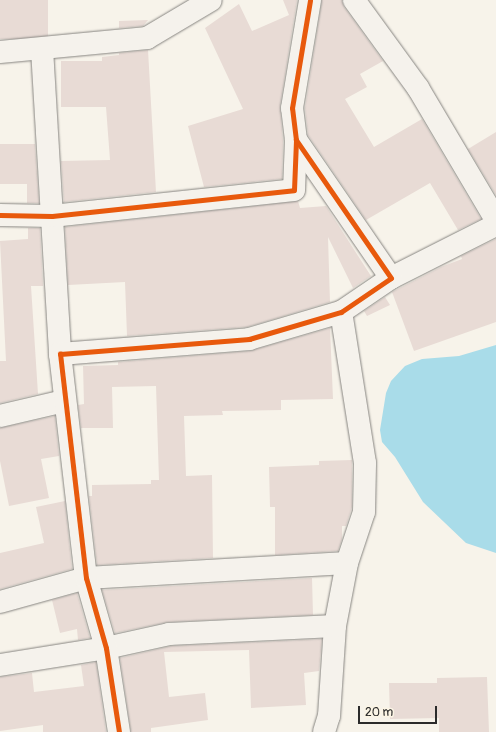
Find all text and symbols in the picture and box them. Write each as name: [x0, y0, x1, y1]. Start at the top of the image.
scale bar: [360, 698, 439, 724]
text: 20 m: [365, 705, 393, 720]

